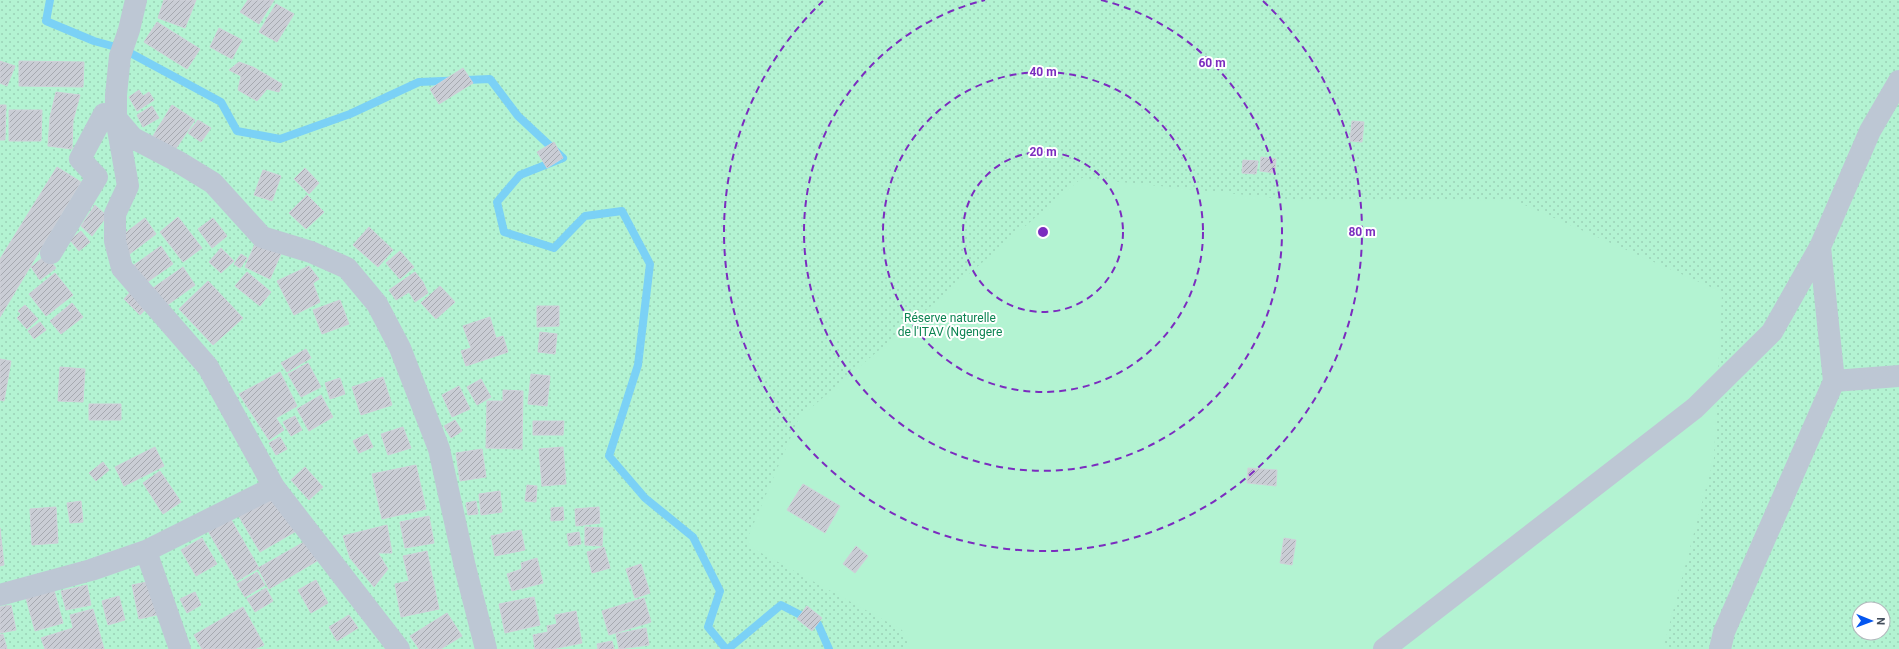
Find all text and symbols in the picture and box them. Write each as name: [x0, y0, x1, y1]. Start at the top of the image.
text: 60 m: [1198, 56, 1226, 70]
text: 40 m: [1029, 65, 1057, 79]
text: 20 m: [1029, 145, 1057, 159]
centre of rings: [1036, 225, 1050, 239]
text: 80 m: [1348, 225, 1376, 239]
park label: Réserve naturelle de l'ITAV (Ngengere: [898, 311, 1002, 339]
north arrow: [1851, 601, 1891, 641]
text: N: [1874, 617, 1887, 625]

